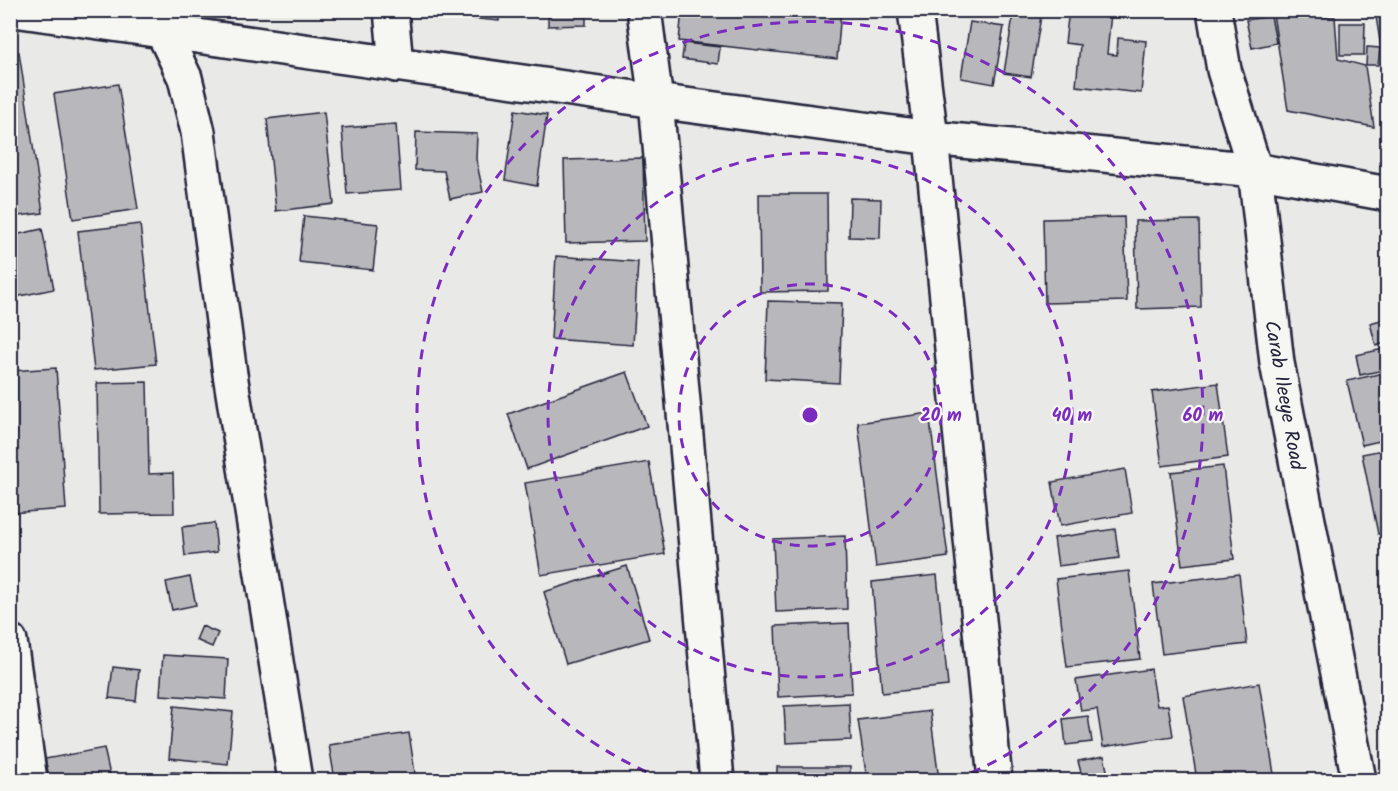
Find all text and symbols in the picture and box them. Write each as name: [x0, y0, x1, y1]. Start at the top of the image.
street label: Carab Ileeye Road: [1254, 318, 1312, 474]
text: 20 m: [920, 402, 962, 431]
text: 40 m: [1052, 402, 1093, 431]
text: 60 m: [1183, 402, 1224, 431]
centre of rings: [800, 405, 820, 425]

